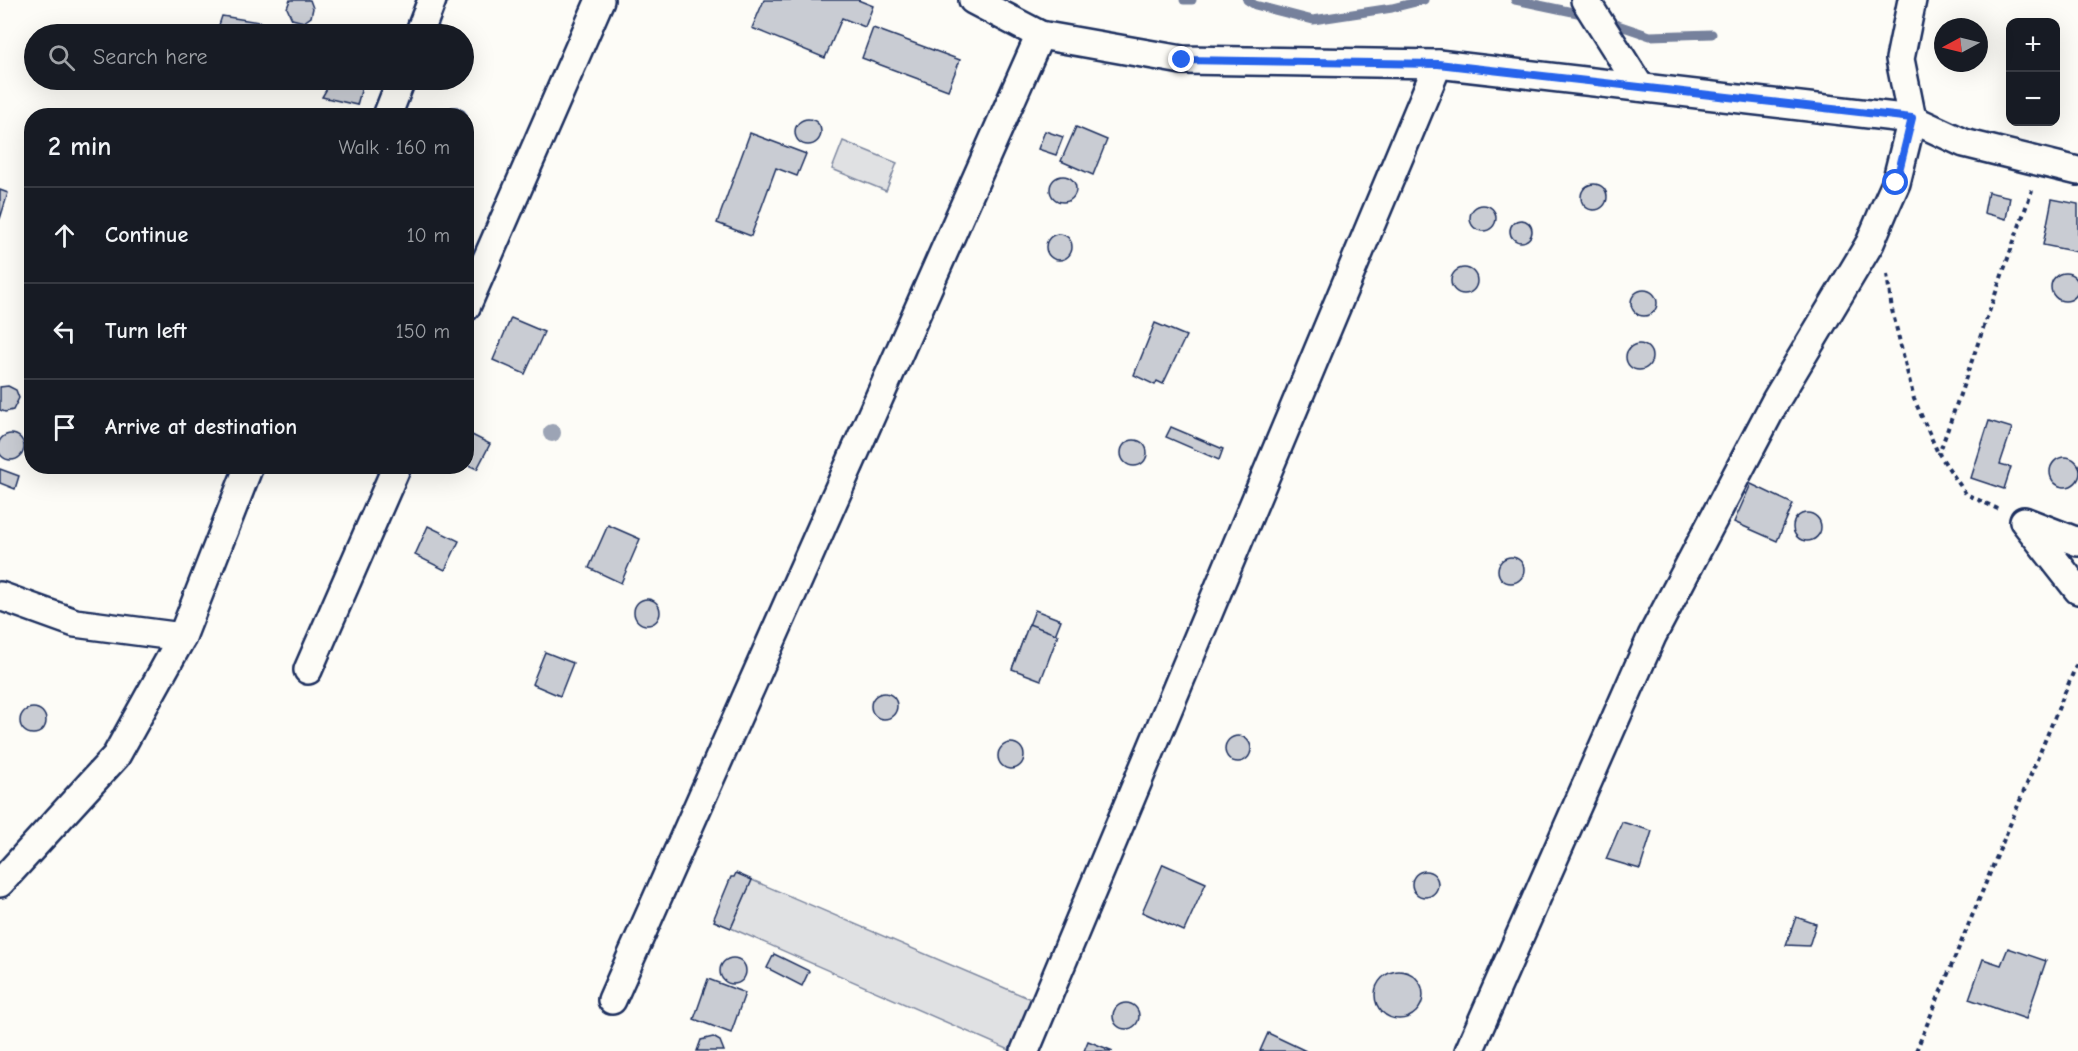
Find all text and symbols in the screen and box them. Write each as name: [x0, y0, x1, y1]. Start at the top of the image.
north arrow: [1934, 18, 1988, 72]
map controls: [2006, 18, 2060, 126]
button: +: [2006, 18, 2060, 72]
search box: [24, 24, 474, 90]
icon: search: [45, 41, 78, 74]
text: Search here: [93, 44, 208, 70]
route end: [1168, 46, 1194, 72]
button: −: [2006, 72, 2060, 126]
text: 2 min: [48, 132, 111, 162]
text: Walk · 160 m: [339, 136, 450, 159]
route start: [1882, 169, 1908, 195]
icon: ahead: [48, 219, 81, 252]
text: Continue: [105, 222, 188, 248]
text: 10 m: [407, 224, 450, 247]
icon: left: [48, 315, 81, 348]
text: Turn left: [105, 318, 187, 344]
text: 150 m: [396, 320, 450, 343]
icon: arrive: [48, 411, 81, 444]
text: Arrive at destination: [105, 414, 297, 440]

